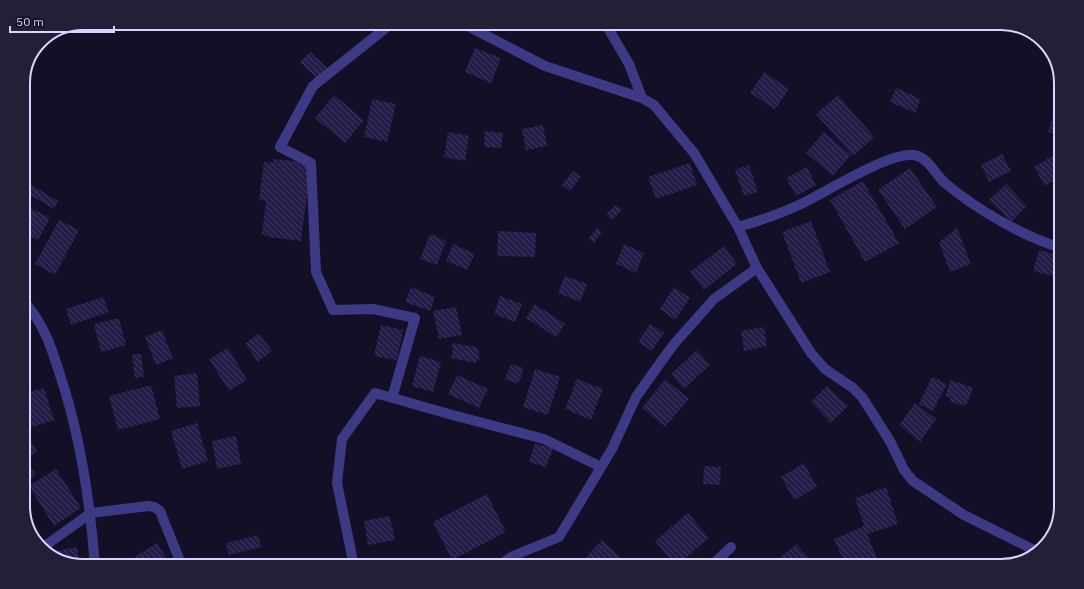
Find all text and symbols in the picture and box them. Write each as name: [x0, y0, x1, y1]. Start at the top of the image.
scale bar: [10, 8, 114, 34]
text: 50 m: [16, 14, 44, 29]

